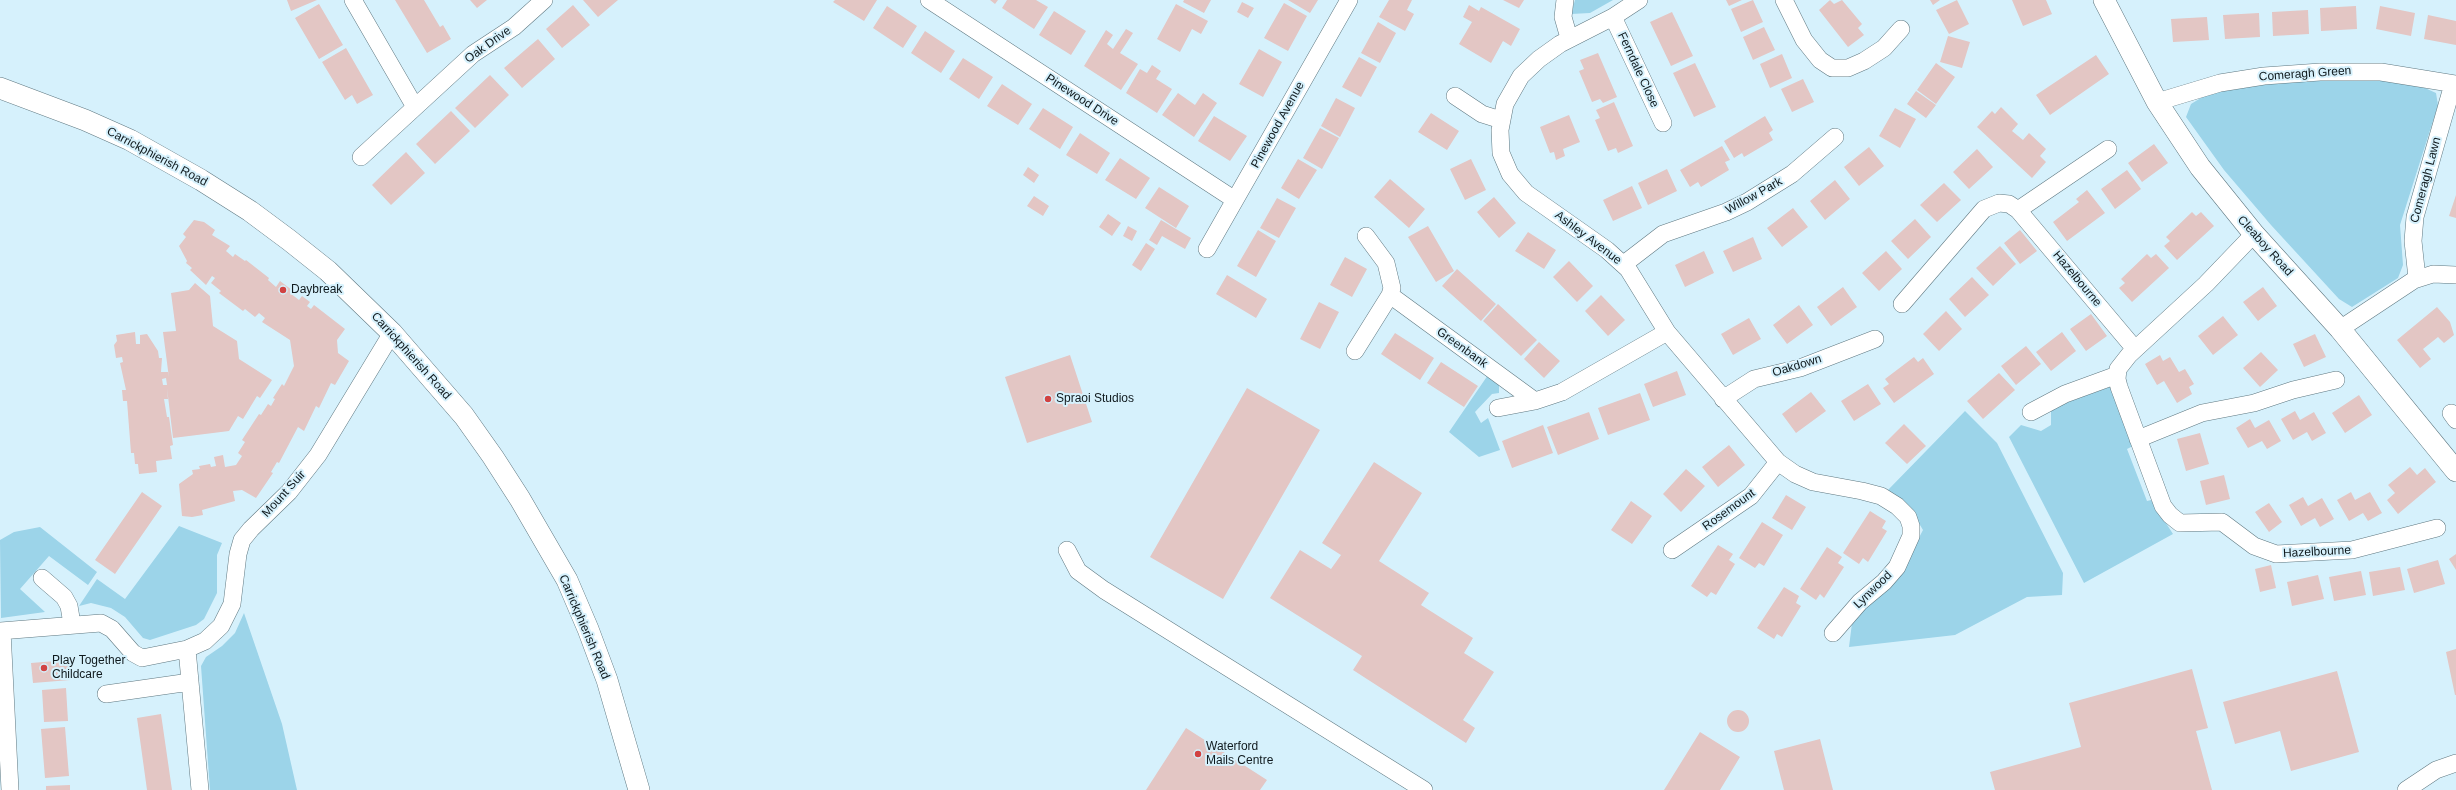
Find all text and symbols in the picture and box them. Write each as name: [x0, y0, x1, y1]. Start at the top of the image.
street label: Oak Drive: [462, 23, 514, 67]
street label: Ferndale Close: [1614, 30, 1662, 110]
street label: Comeragh Green: [2258, 64, 2352, 84]
street label: Pinewood Drive: [1043, 71, 1121, 129]
street label: Pinewood Avenue: [1248, 79, 1308, 171]
street label: Carrickphierish Road: [104, 124, 210, 190]
street label: Comeragh Lawn: [2408, 136, 2444, 224]
street label: Willow Park: [1723, 175, 1785, 217]
street label: Ashley Avenue: [1552, 208, 1624, 268]
street label: Cleaboy Road: [2234, 213, 2296, 279]
street label: Hazelbourne: [2050, 248, 2104, 310]
place label: Daybreak: [291, 283, 342, 297]
marker: Daybreak: [278, 285, 288, 295]
street label: Carrickphierish Road: [368, 310, 454, 402]
street label: Greenbank: [1434, 325, 1490, 371]
street label: Oakdown: [1771, 352, 1823, 380]
place label: Spraoi Studios: [1056, 392, 1134, 406]
marker: Spraoi Studios: [1043, 394, 1053, 404]
street label: Mount Suir: [259, 468, 309, 520]
street label: Rosemount: [1700, 486, 1758, 534]
street label: Hazelbourne: [2283, 543, 2351, 561]
street label: Lynwood: [1851, 568, 1895, 612]
street label: Carrickphierish Road: [555, 573, 613, 681]
place label: Play Together Childcare: [52, 654, 125, 682]
marker: Play Together Childcare: [39, 663, 49, 673]
place label: Waterford Mails Centre: [1206, 740, 1273, 768]
marker: Waterford Mails Centre: [1193, 749, 1203, 759]

